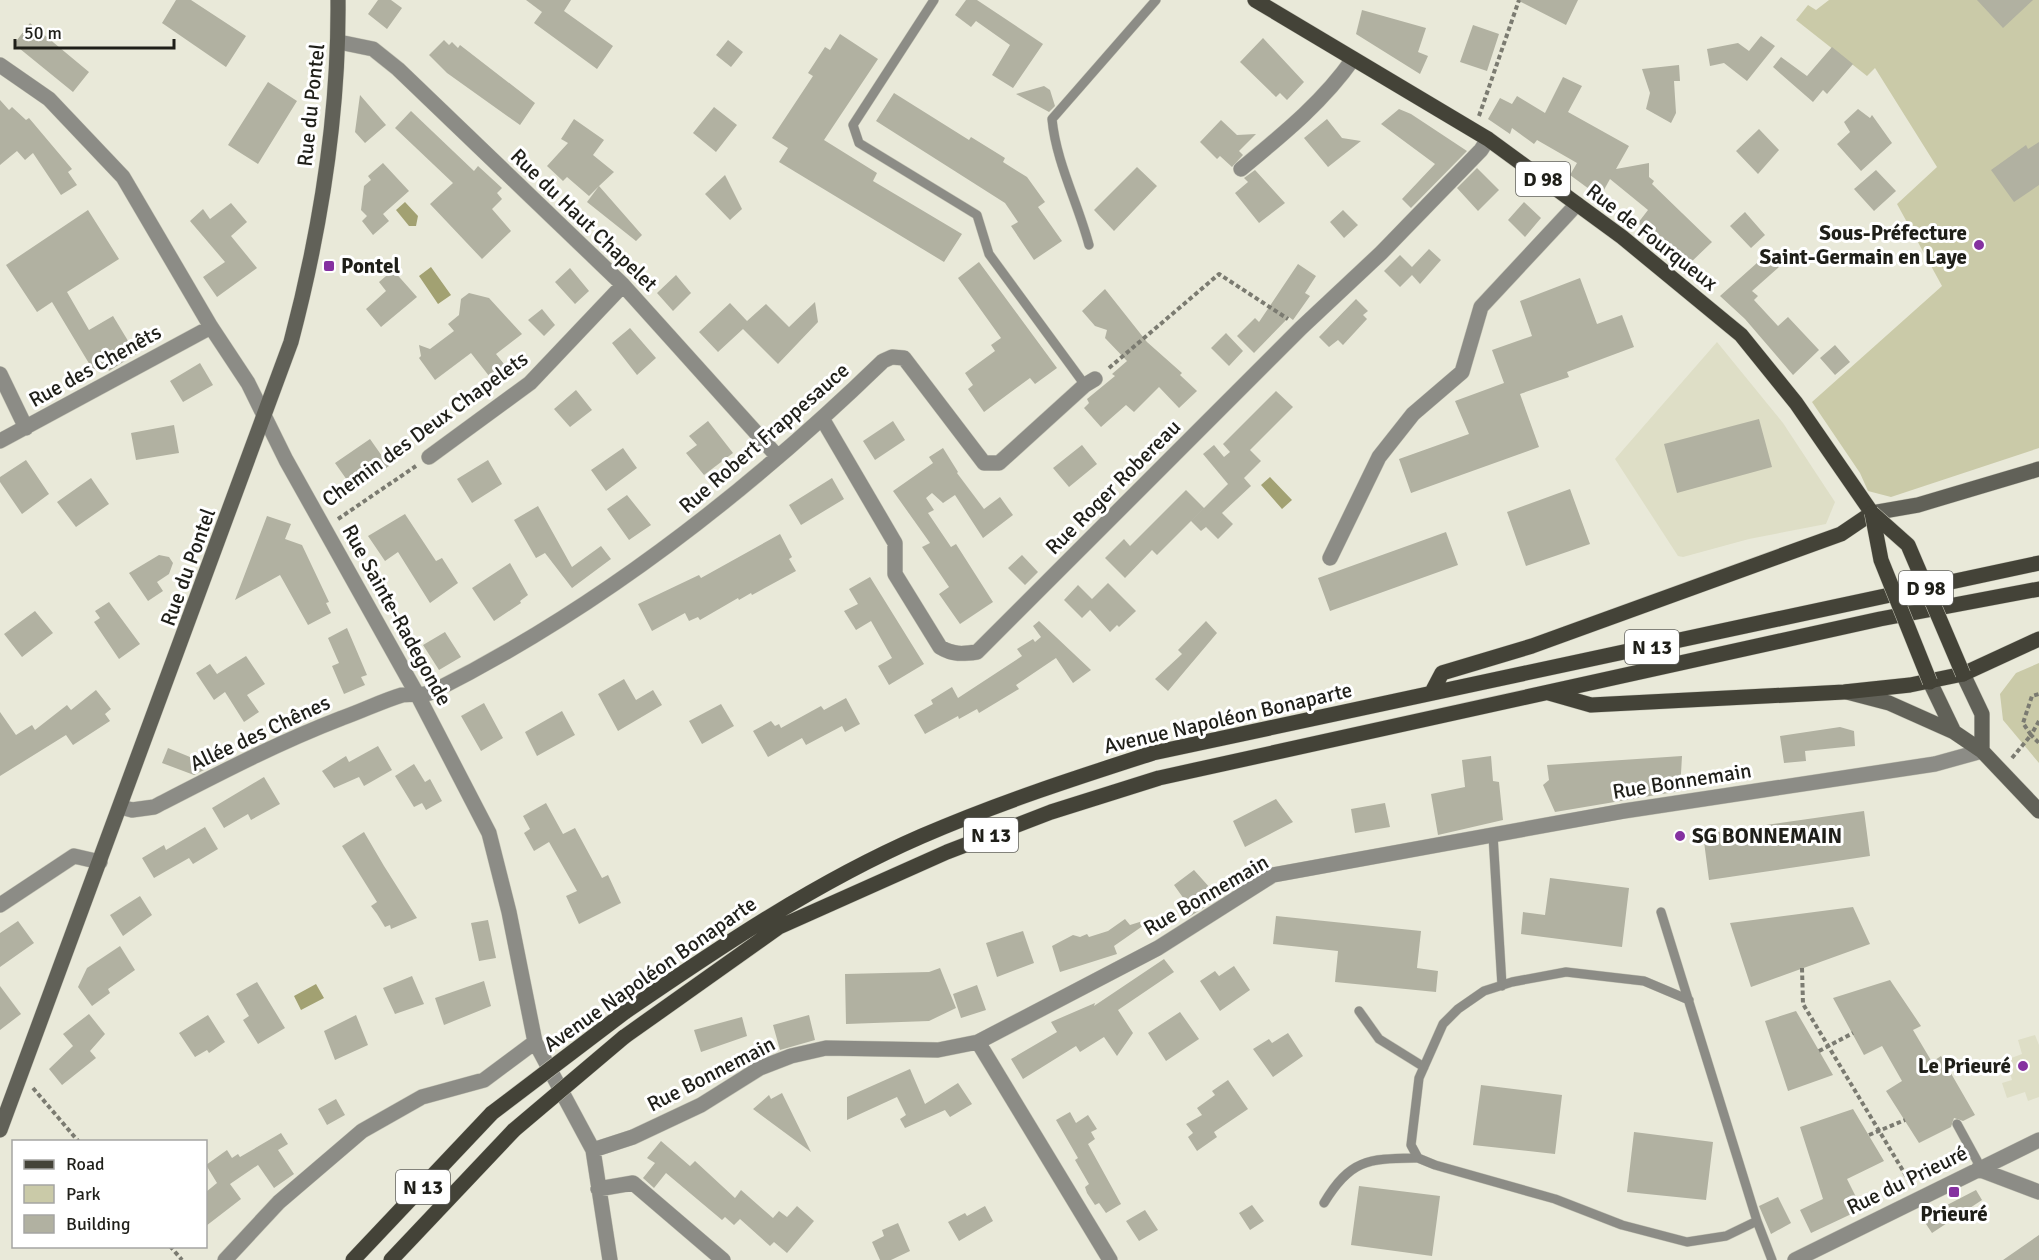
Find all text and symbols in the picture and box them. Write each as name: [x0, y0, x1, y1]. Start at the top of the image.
scale bar: [15, 12, 174, 50]
text: 50 m: [24, 22, 62, 44]
street label: Rue du Pontel: [292, 42, 330, 168]
street label: Rue du Haut Chapelet: [505, 143, 663, 297]
road number: D 98: [1516, 162, 1570, 196]
street label: Rue de Fourqueux: [1581, 178, 1723, 297]
place label: Sous-Préfecture Saint-Germain en Laye: [1760, 220, 1967, 270]
marker: Sous-Préfecture Saint-Germain en Laye: [1972, 238, 1986, 252]
place label: Pontel: [341, 253, 400, 279]
marker: Pontel: [322, 259, 336, 273]
street label: Rue des Chenêts: [24, 319, 166, 413]
street label: Chemin des Deux Chapelets: [317, 346, 533, 512]
street label: Rue Robert Frappesauce: [674, 357, 854, 519]
street label: Rue Roger Robereau: [1040, 414, 1186, 560]
street label: Rue du Pontel: [155, 505, 221, 629]
street label: Rue Sainte-Radegonde: [336, 520, 458, 710]
road number: D 98: [1899, 571, 1953, 605]
road number: N 13: [1625, 630, 1679, 664]
street label: Avenue Napoléon Bonaparte: [1101, 677, 1355, 759]
street label: Allée des Chênes: [186, 689, 334, 777]
street label: Rue Bonnemain: [1611, 757, 1753, 805]
road number: N 13: [964, 818, 1018, 852]
place label: SG BONNEMAIN: [1692, 823, 1842, 849]
marker: SG BONNEMAIN: [1673, 829, 1687, 843]
street label: Rue Bonnemain: [1139, 849, 1273, 941]
street label: Avenue Napoléon Bonaparte: [538, 890, 762, 1058]
street label: Rue Bonnemain: [643, 1031, 779, 1117]
place label: Le Prieuré: [1918, 1053, 2011, 1079]
marker: Le Prieuré: [2016, 1059, 2030, 1073]
legend: [12, 1140, 207, 1248]
street label: Rue du Prieuré: [1843, 1140, 1971, 1220]
text: Road: [66, 1153, 105, 1175]
road number: N 13: [396, 1170, 450, 1204]
text: Park: [66, 1183, 101, 1205]
marker: Prieuré: [1947, 1185, 1961, 1199]
place label: Prieuré: [1920, 1201, 1988, 1227]
text: Building: [66, 1213, 130, 1235]

